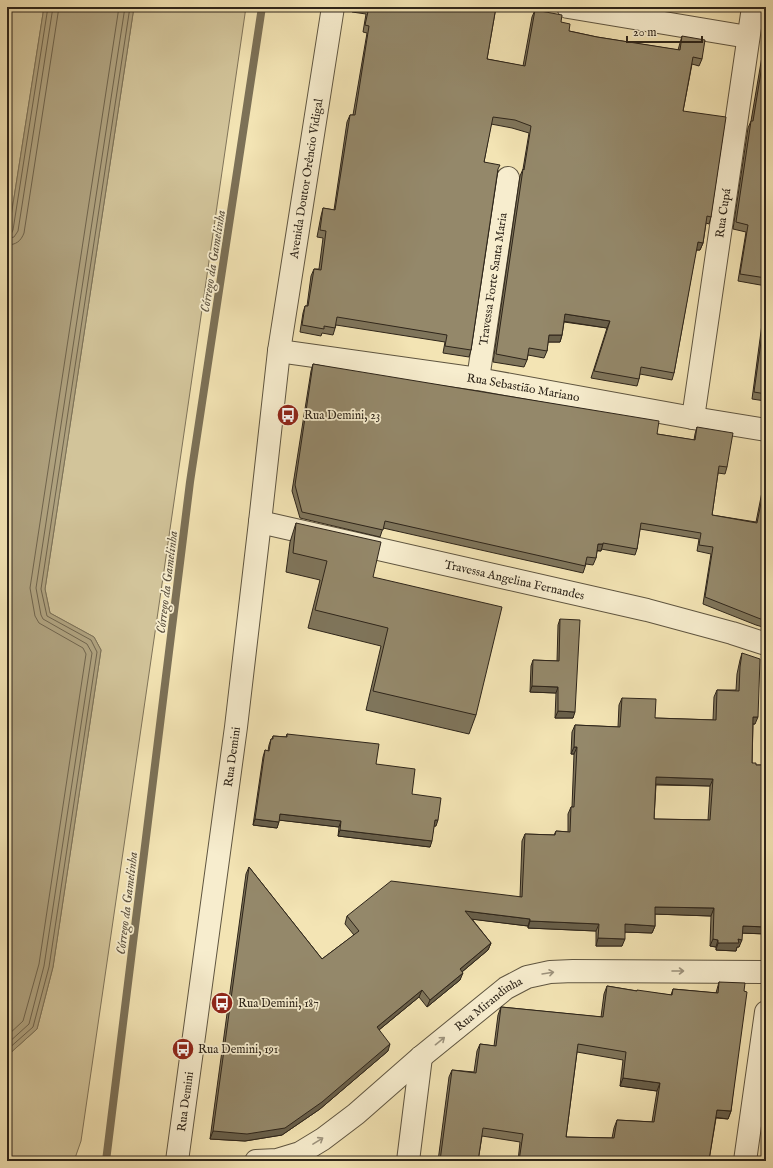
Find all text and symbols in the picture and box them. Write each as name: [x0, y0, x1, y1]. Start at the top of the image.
scale bar: [627, 18, 702, 44]
text: 20 m: [633, 25, 656, 40]
street label: Avenida Doutor Orêncio Vidigal: [286, 97, 327, 261]
street label: Rua Cupá: [712, 187, 735, 239]
water label: Córrego da Gamelinha: [197, 209, 231, 314]
street label: Travessa Forte Santa Maria: [476, 211, 511, 347]
street label: Rua Sebastião Mariano: [466, 371, 581, 405]
bus stop icon: Rua Demini, 23: [275, 402, 301, 428]
place label: Rua Demini, 23: [304, 408, 380, 423]
water label: Córrego da Gamelinha: [153, 530, 183, 635]
street label: Travessa Angelina Fernandes: [443, 557, 586, 604]
street label: Rua Demini: [221, 726, 244, 788]
water label: Córrego da Gamelinha: [113, 851, 143, 956]
one-way arrow: [671, 967, 684, 975]
one-way arrow: [541, 969, 554, 977]
street label: Rua Mirandinha: [452, 973, 526, 1035]
bus stop icon: Rua Demini, 187: [209, 990, 235, 1016]
place label: Rua Demini, 187: [238, 996, 319, 1011]
bus stop icon: Rua Demini, 191: [170, 1036, 196, 1062]
one-way arrow: [435, 1037, 446, 1046]
place label: Rua Demini, 191: [198, 1042, 278, 1057]
street label: Rua Demini: [174, 1071, 197, 1133]
one-way arrow: [312, 1137, 324, 1145]

